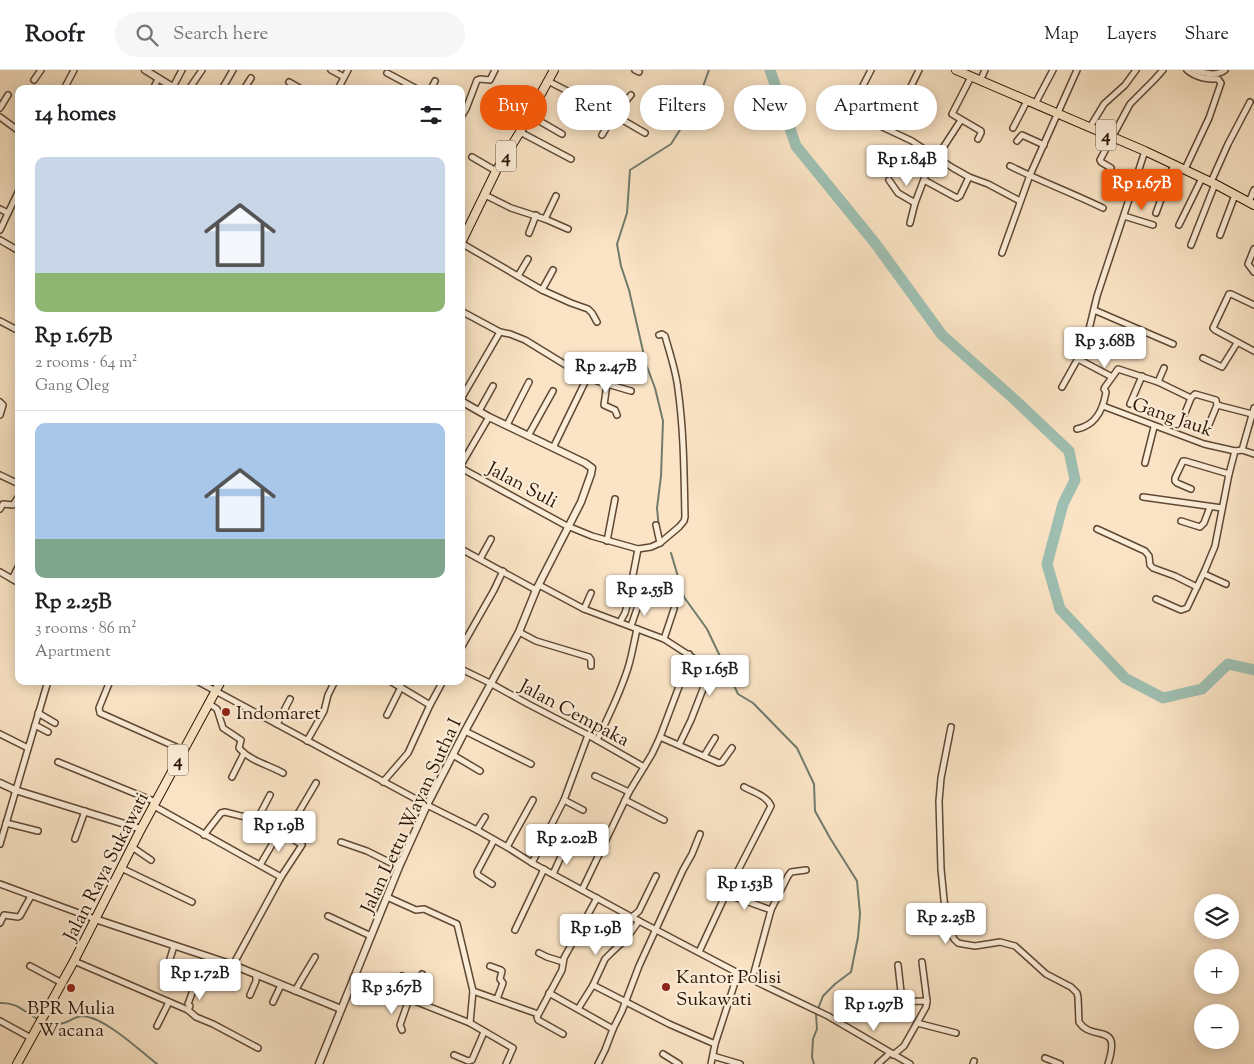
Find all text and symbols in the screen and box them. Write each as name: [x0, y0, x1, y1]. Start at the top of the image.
search box: [115, 12, 465, 57]
text: Roofr: [25, 18, 85, 52]
icon: search: [133, 21, 161, 49]
text: Search here: [173, 21, 268, 48]
text: Map: [1044, 22, 1079, 48]
text: Layers: [1107, 22, 1157, 48]
text: Share: [1185, 22, 1229, 48]
chip: Buy: [480, 85, 547, 130]
chip: Rent: [557, 85, 630, 130]
chip: Filters: [640, 85, 724, 130]
chip: New: [734, 85, 806, 130]
chip: Apartment: [816, 85, 937, 130]
text: 14 homes: [35, 100, 116, 130]
icon: filters: [417, 101, 445, 129]
road number: 4: [1096, 120, 1116, 150]
road number: 4: [496, 140, 516, 172]
pin: Rp 1.84B: [855, 144, 959, 187]
text: Rp 1.84B: [877, 149, 937, 172]
pin: Rp 1.67B: [1090, 168, 1194, 211]
text: Rp 1.67B: [1113, 173, 1171, 196]
icon: home: [195, 190, 285, 280]
text: Rp 1.67B: [35, 322, 112, 352]
pin: Rp 3.68B: [1053, 326, 1157, 369]
text: Rp 3.68B: [1075, 331, 1135, 354]
text: 2 rooms · 64 m²: [35, 352, 138, 375]
pin: Rp 2.47B: [554, 352, 658, 394]
text: Rp 2.47B: [575, 356, 637, 379]
text: Gang Oleg: [35, 375, 109, 398]
street label: Gang Jauk: [1128, 392, 1217, 445]
icon: home: [195, 455, 285, 545]
street label: Jalan Suli: [481, 456, 562, 516]
pin: Rp 2.55B: [593, 574, 697, 617]
text: Rp 2.55B: [617, 579, 673, 602]
text: Rp 2.25B: [35, 588, 111, 618]
text: 3 rooms · 86 m²: [35, 618, 137, 641]
text: Apartment: [35, 641, 111, 664]
pin: Rp 1.65B: [658, 654, 762, 697]
text: Rp 1.65B: [682, 659, 738, 682]
street label: Jalan Cempaka: [513, 673, 634, 755]
place label: Indomaret: [236, 701, 321, 728]
marker: Indomaret: [220, 706, 232, 718]
street label: Jalan Lettu Wayan Sutha I: [355, 714, 469, 919]
road number: 4: [168, 744, 188, 776]
street label: Jalan Raya Sukawati: [58, 788, 156, 947]
pin: Rp 1.9B: [233, 810, 325, 853]
text: Rp 1.9B: [254, 815, 304, 838]
pin: Rp 2.02B: [515, 824, 619, 866]
text: Rp 2.02B: [537, 828, 597, 851]
pin: Rp 1.53B: [693, 868, 797, 911]
text: Rp 1.53B: [717, 873, 773, 896]
map controls: [1194, 894, 1239, 1049]
button: layers: [1194, 894, 1239, 939]
pin: Rp 2.25B: [894, 902, 998, 945]
text: Rp 2.25B: [917, 907, 975, 930]
pin: Rp 1.9B: [550, 914, 642, 956]
text: Rp 1.9B: [571, 918, 621, 941]
button: +: [1194, 949, 1239, 994]
pin: Rp 1.72B: [148, 958, 252, 1001]
text: Rp 1.72B: [171, 963, 229, 986]
place label: Kantor Polisi Sukawati: [676, 965, 781, 1014]
pin: Rp 3.67B: [340, 972, 444, 1015]
text: Rp 3.67B: [362, 977, 422, 1000]
marker: Kantor Polisi Sukawati: [660, 981, 672, 993]
marker: BPR Mulia Wacana: [65, 982, 77, 994]
pin: Rp 1.97B: [822, 990, 926, 1032]
text: Rp 1.97B: [845, 994, 903, 1017]
place label: BPR Mulia Wacana: [27, 996, 115, 1045]
button: −: [1194, 1004, 1239, 1049]

